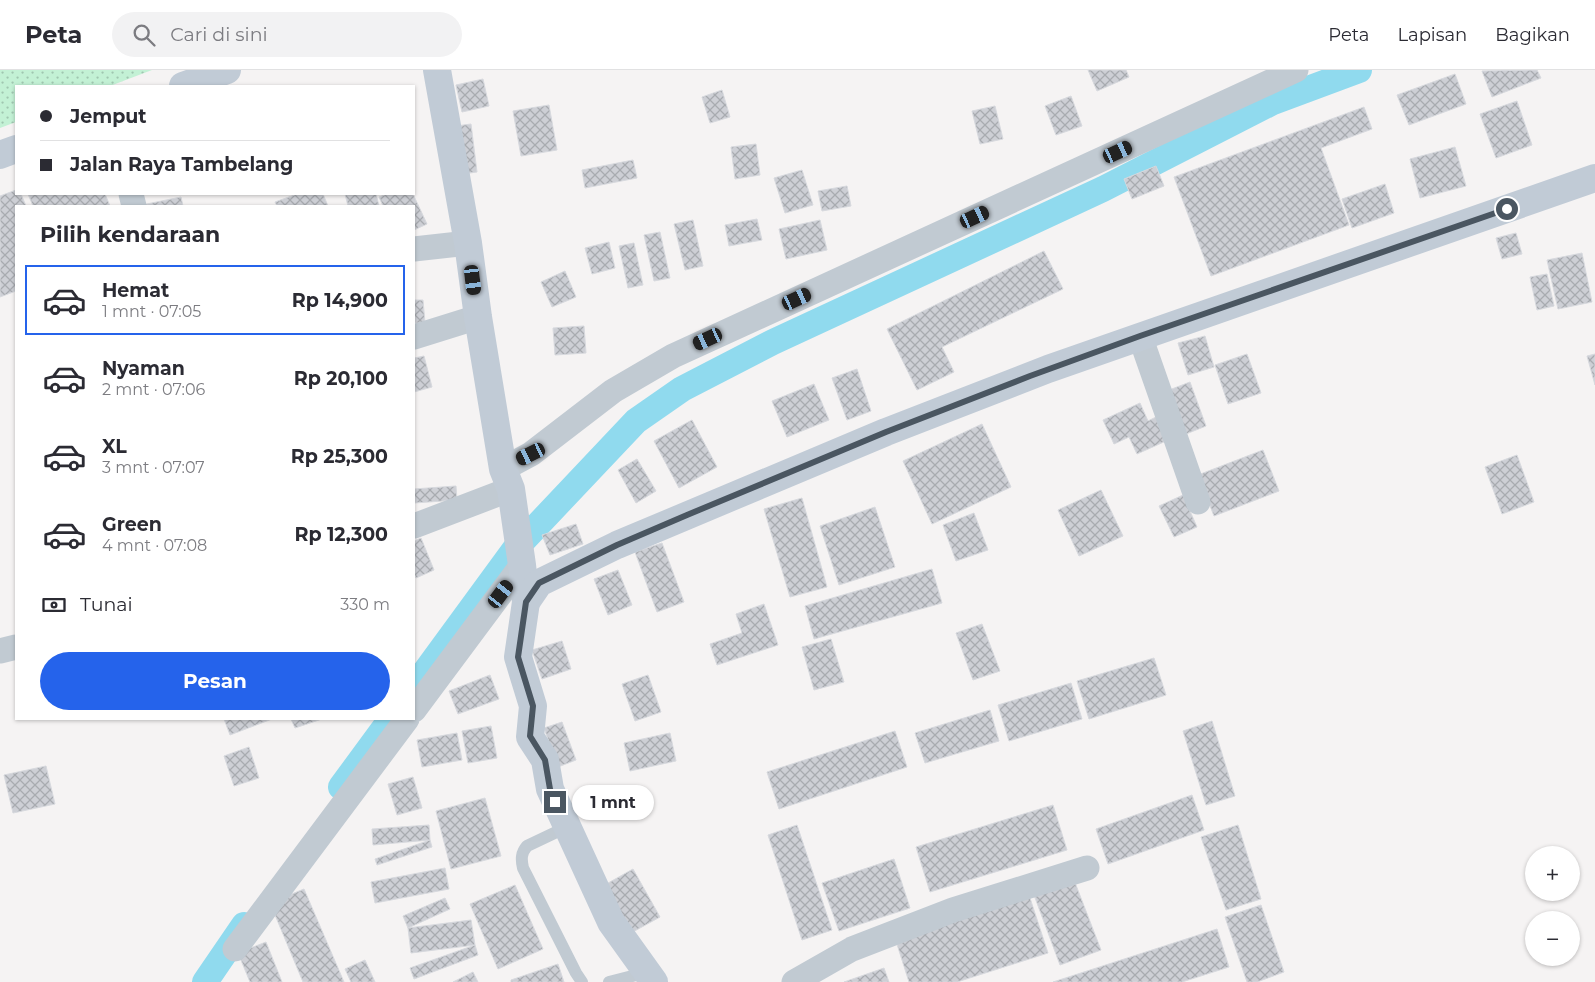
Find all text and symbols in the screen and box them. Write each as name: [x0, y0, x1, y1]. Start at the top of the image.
search box: [112, 12, 462, 57]
text: Peta: [25, 20, 82, 49]
icon: search: [130, 21, 158, 49]
text: Cari di sini: [170, 23, 268, 46]
text: Peta: [1328, 24, 1369, 46]
text: Lapisan: [1397, 24, 1467, 46]
text: Bagikan: [1495, 24, 1570, 46]
text: Jemput: [70, 105, 147, 128]
car: [1101, 139, 1134, 165]
text: Jalan Raya Tambelang: [70, 153, 293, 176]
route start: [1496, 198, 1518, 220]
car: [958, 204, 991, 230]
text: Pilih kendaraan: [40, 221, 220, 248]
car: [463, 264, 482, 296]
icon: car: [42, 278, 87, 323]
text: Hemat: [102, 279, 169, 302]
car: [780, 286, 813, 312]
text: Rp 14,900: [292, 289, 388, 312]
text: 1 mnt · 07:05: [102, 302, 201, 321]
car: [691, 326, 724, 352]
icon: car: [42, 356, 87, 401]
text: Nyaman: [102, 357, 185, 380]
text: Rp 20,100: [294, 367, 388, 390]
text: 2 mnt · 07:06: [102, 380, 205, 399]
icon: car: [42, 434, 87, 479]
text: XL: [102, 435, 127, 458]
car: [514, 441, 547, 467]
text: Rp 25,300: [291, 445, 388, 468]
text: 3 mnt · 07:07: [102, 458, 205, 477]
icon: car: [42, 512, 87, 557]
text: Green: [102, 513, 162, 536]
text: Rp 12,300: [294, 523, 388, 546]
text: 4 mnt · 07:08: [102, 536, 207, 555]
car: [485, 578, 516, 610]
icon: cash: [40, 591, 68, 619]
text: Tunai: [80, 593, 133, 616]
text: 330 m: [340, 595, 390, 614]
button: Pesan: [40, 652, 390, 710]
callout: 1 mnt: [572, 784, 655, 820]
route end: [544, 791, 566, 813]
text: 1 mnt: [590, 793, 636, 812]
map controls: [1525, 846, 1580, 966]
button: +: [1525, 846, 1580, 901]
button: −: [1525, 911, 1580, 966]

